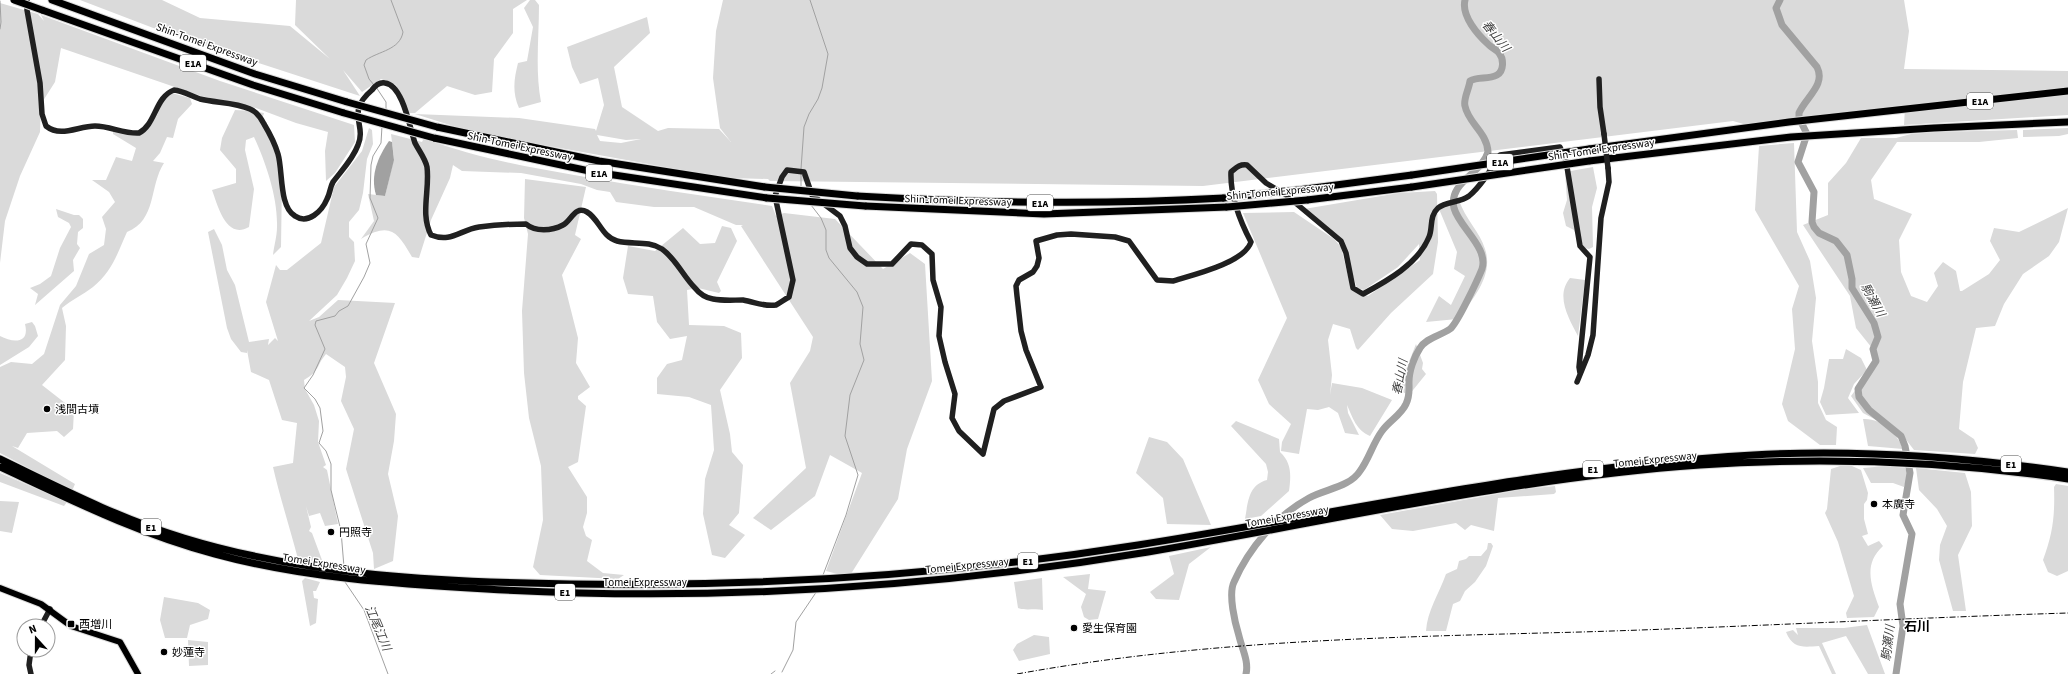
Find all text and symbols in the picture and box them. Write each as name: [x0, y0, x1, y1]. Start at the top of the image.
water label: 春山川: [1478, 17, 1515, 57]
street label: Shin-Tomei Expressway: [154, 19, 260, 70]
road number: E1A: [180, 55, 206, 71]
road number: E1A: [1967, 93, 1993, 109]
street label: Shin-Tomei Expressway: [466, 128, 574, 165]
street label: Shin-Tomei Expressway: [1547, 135, 1655, 164]
road number: E1A: [1487, 154, 1513, 170]
road number: E1A: [586, 165, 612, 181]
street label: Shin-Tomei Expressway: [1226, 179, 1334, 204]
street label: Shin-Tomei Expressway: [904, 191, 1012, 210]
road number: E1A: [1027, 195, 1053, 211]
water label: 駒瀬川: [1856, 280, 1890, 322]
water label: 春山川: [1389, 356, 1413, 396]
place label: 浅間古墳: [55, 402, 99, 417]
marker: 浅間古墳: [42, 404, 52, 414]
street label: Tomei Expressway: [1613, 448, 1698, 471]
road number: E1: [2001, 456, 2021, 472]
road number: E1: [1583, 461, 1603, 477]
place label: 本廣寺: [1882, 497, 1915, 512]
marker: 本廣寺: [1869, 499, 1879, 509]
street label: Tomei Expressway: [1244, 502, 1330, 531]
road number: E1: [141, 519, 161, 535]
place label: 円照寺: [339, 525, 372, 540]
marker: 円照寺: [326, 527, 336, 537]
street label: Tomei Expressway: [281, 550, 367, 577]
road number: E1: [1018, 553, 1038, 569]
street label: Tomei Expressway: [925, 554, 1010, 577]
street label: Tomei Expressway: [603, 575, 687, 590]
road number: E1: [555, 584, 575, 600]
water label: 江尾江川: [360, 603, 396, 655]
place label: 西増川: [79, 617, 112, 632]
north arrow: [16, 618, 56, 658]
district label: 石川: [1904, 618, 1930, 636]
marker: 西増川: [66, 619, 76, 629]
text: N: [26, 621, 39, 637]
place label: 愛生保育園: [1082, 621, 1137, 636]
water label: 駒瀬川: [1878, 622, 1899, 662]
marker: 愛生保育園: [1069, 623, 1079, 633]
place label: 妙蓮寺: [172, 645, 205, 660]
marker: 妙蓮寺: [159, 647, 169, 657]

